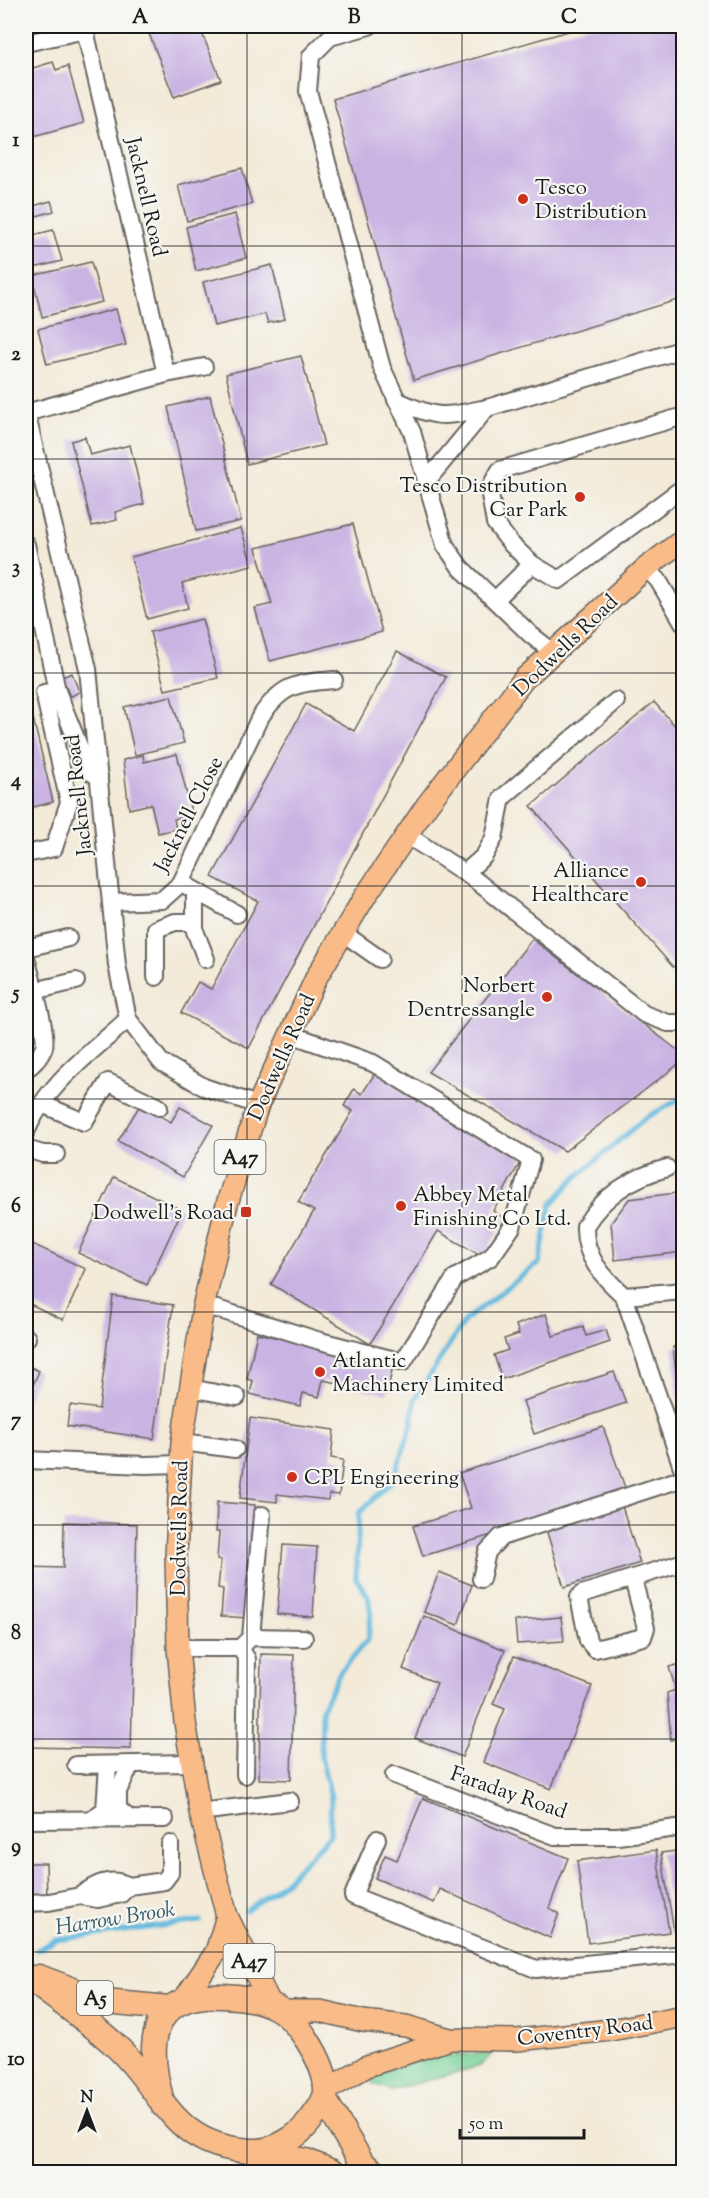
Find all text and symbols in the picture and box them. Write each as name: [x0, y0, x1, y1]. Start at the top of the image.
text: A: [132, 4, 149, 33]
text: B: [348, 4, 361, 33]
text: C: [561, 4, 577, 33]
text: 1: [13, 127, 20, 156]
street label: Jacknell Road: [117, 134, 173, 260]
place label: Tesco Distribution: [535, 174, 647, 228]
marker: Tesco Distribution: [516, 192, 530, 206]
text: 2: [11, 341, 21, 370]
place label: Tesco Distribution Car Park: [399, 472, 569, 526]
marker: Tesco Distribution Car Park: [573, 490, 587, 504]
text: 3: [12, 554, 20, 583]
street label: Dodwells Road: [507, 588, 626, 705]
street label: Jacknell Road: [59, 733, 101, 858]
street label: Jacknell Close: [147, 752, 232, 879]
text: 4: [10, 767, 21, 796]
place label: Alliance Healthcare: [531, 857, 629, 911]
marker: Alliance Healthcare: [634, 875, 648, 889]
place label: Norbert Dentressangle: [407, 972, 535, 1026]
text: 5: [11, 980, 20, 1009]
street label: Dodwells Road: [241, 989, 324, 1126]
marker: Norbert Dentressangle: [540, 990, 554, 1004]
road number: A47: [214, 1140, 266, 1174]
place label: Abbey Metal Finishing Co Ltd.: [413, 1181, 571, 1235]
text: 6: [11, 1193, 21, 1222]
place label: Dodwell's Road: [93, 1199, 234, 1229]
marker: Abbey Metal Finishing Co Ltd.: [394, 1199, 408, 1213]
marker: Dodwell's Road: [239, 1205, 253, 1219]
place label: Atlantic Machinery Limited: [332, 1347, 504, 1401]
marker: Atlantic Machinery Limited: [313, 1365, 327, 1379]
text: 7: [11, 1407, 22, 1436]
street label: Dodwells Road: [165, 1460, 197, 1596]
place label: CPL Engineering: [304, 1464, 459, 1494]
marker: CPL Engineering: [285, 1470, 299, 1484]
text: 8: [11, 1620, 21, 1649]
street label: Faraday Road: [446, 1760, 571, 1828]
text: 9: [11, 1833, 21, 1862]
water label: Harrow Brook: [53, 1895, 178, 1945]
road number: A47: [224, 1944, 274, 1978]
road number: A5: [77, 1981, 113, 2015]
street label: Coventry Road: [516, 2009, 655, 2055]
text: 10: [7, 2046, 25, 2075]
north arrow: [57, 2081, 117, 2141]
text: N: [81, 2087, 94, 2110]
scale bar: [460, 2102, 584, 2140]
text: 50 m: [468, 2112, 504, 2138]

